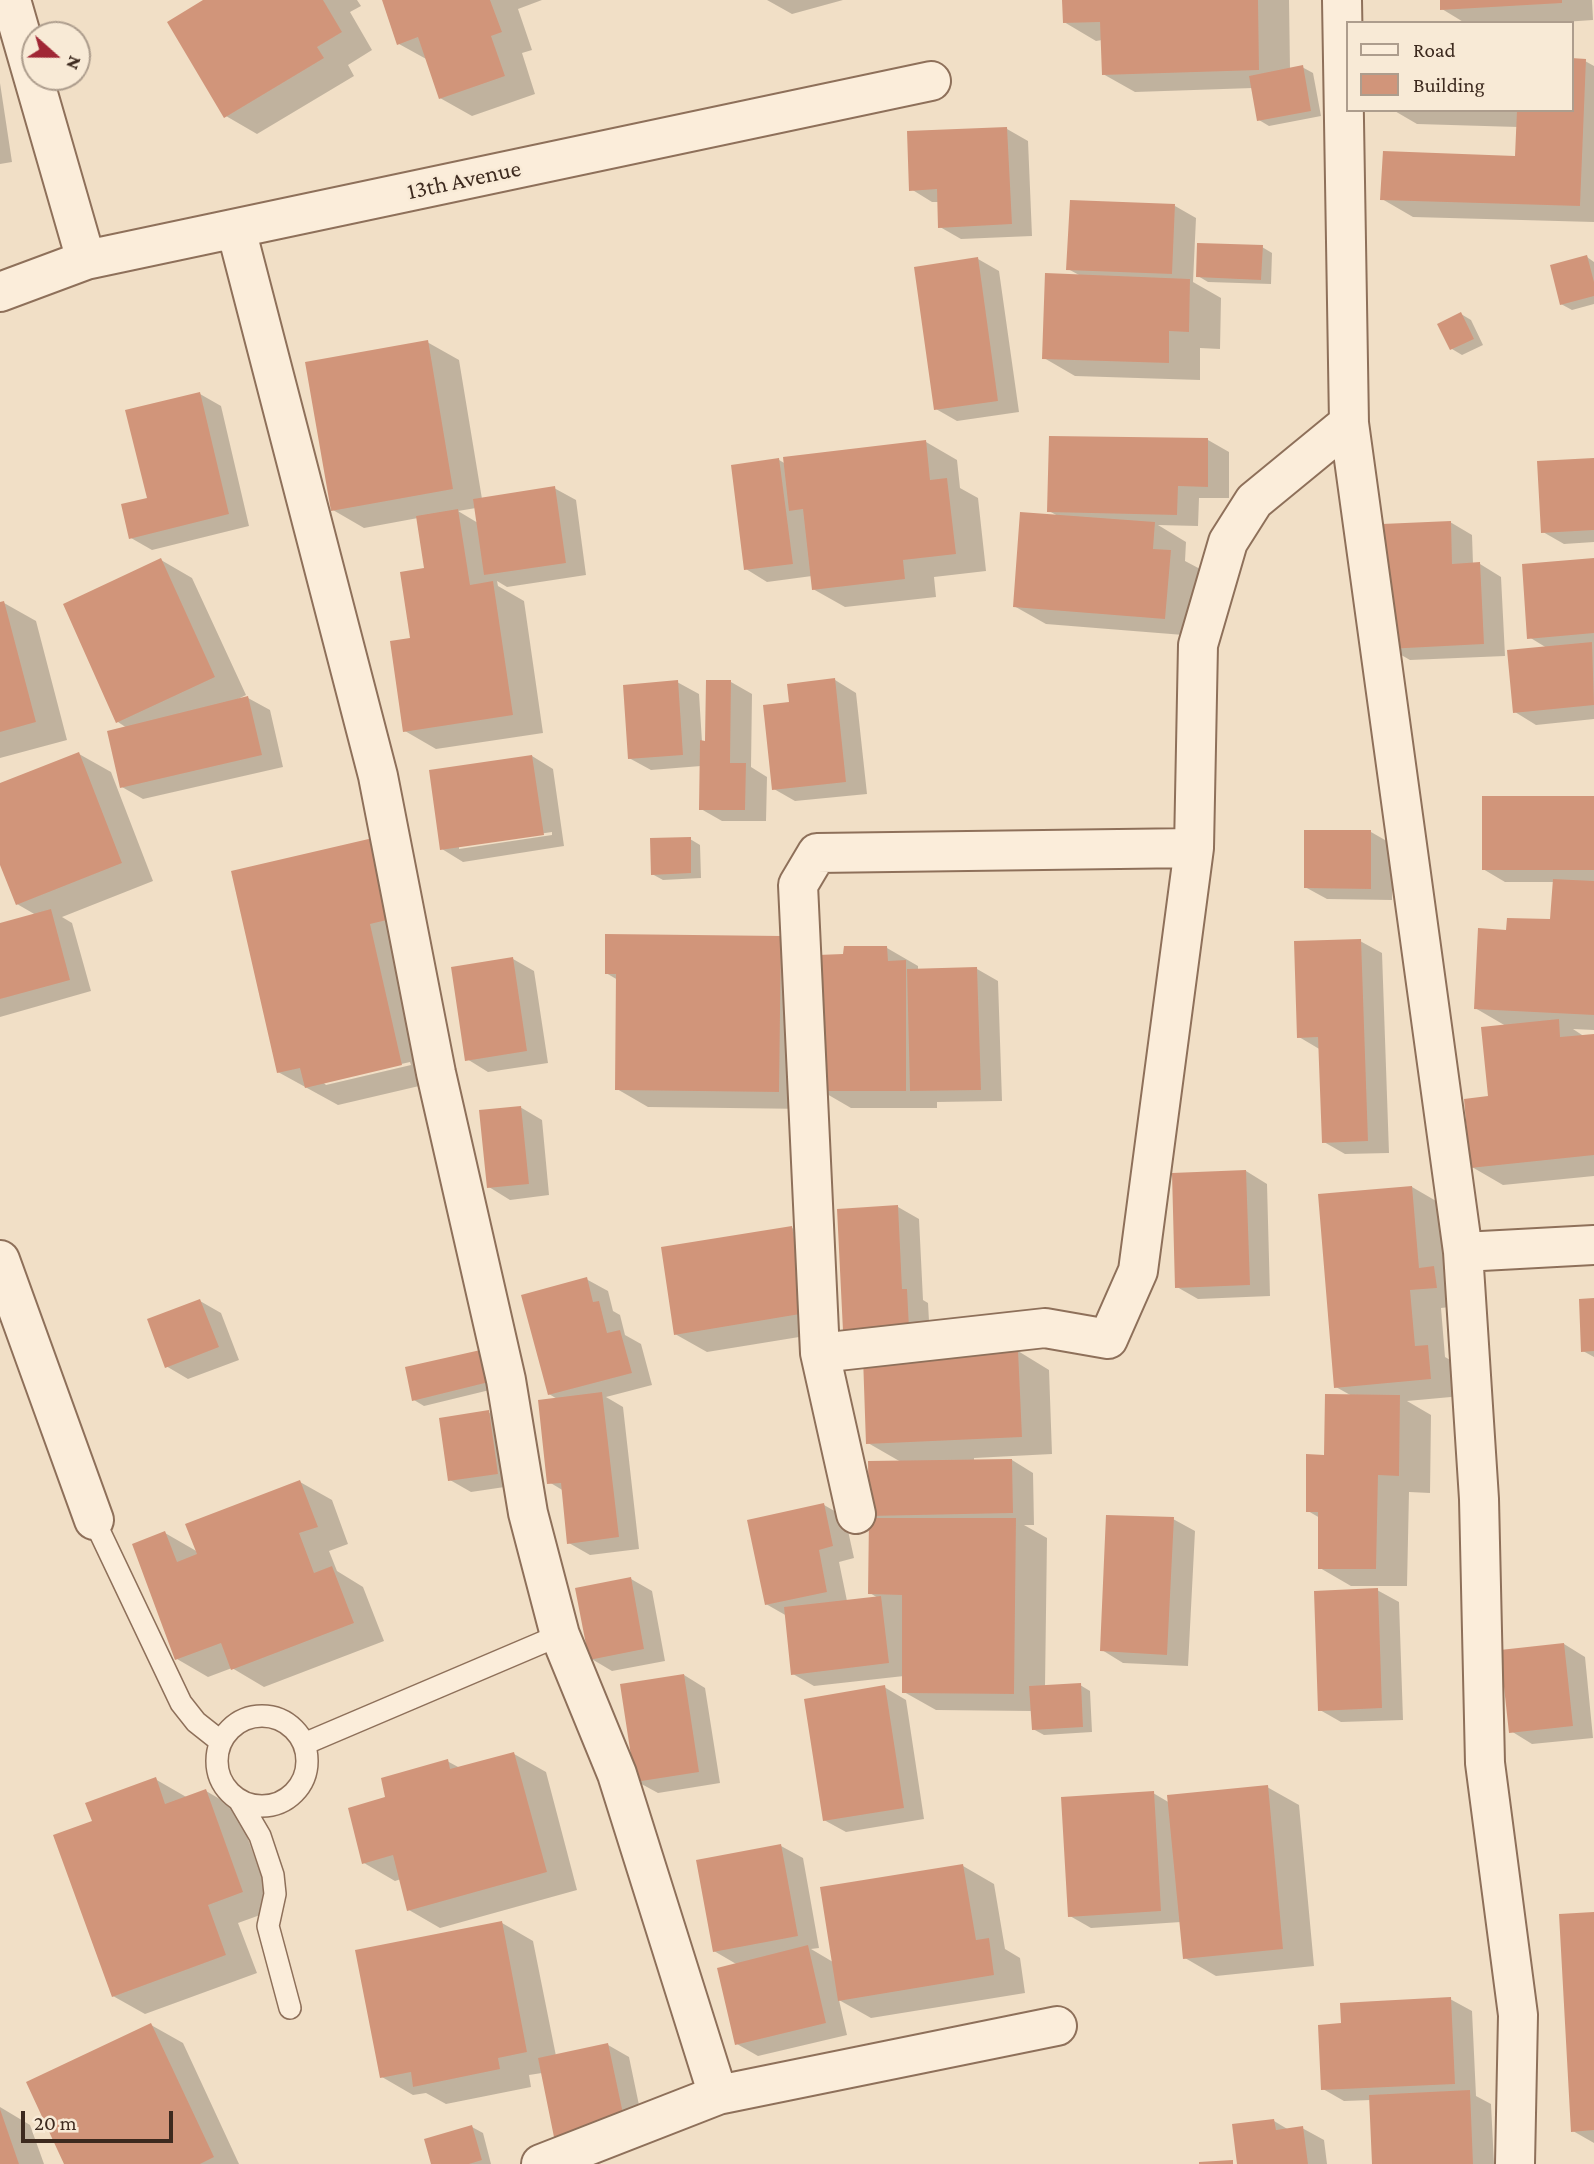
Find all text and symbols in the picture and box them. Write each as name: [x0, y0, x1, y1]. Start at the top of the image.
north arrow: [21, 21, 91, 91]
legend: [1346, 21, 1573, 112]
text: Road: [1413, 38, 1456, 62]
text: N: [62, 53, 86, 73]
text: Building: [1413, 73, 1485, 97]
street label: 13th Avenue: [405, 154, 523, 206]
scale bar: [24, 2098, 177, 2142]
text: 20 m: [34, 2111, 77, 2135]

